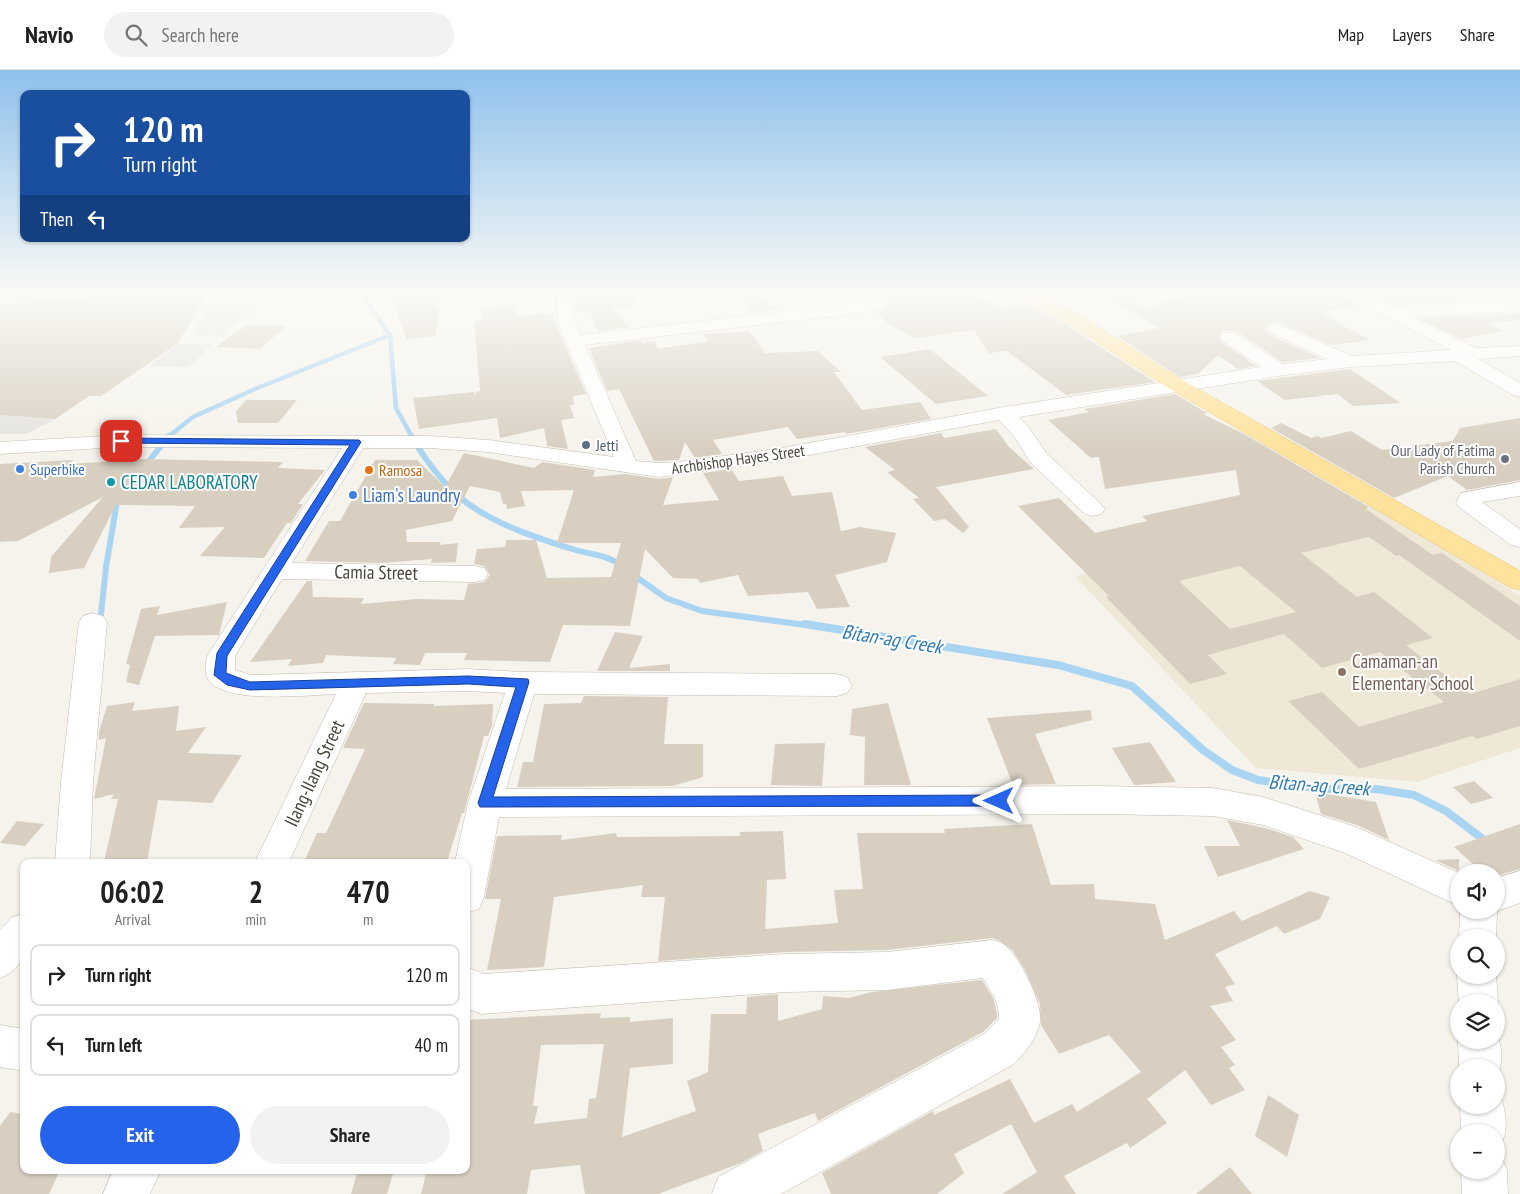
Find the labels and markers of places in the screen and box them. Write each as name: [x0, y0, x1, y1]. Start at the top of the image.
pin: [100, 420, 142, 462]
place label: Jetti: [595, 435, 619, 455]
marker: Jetti: [580, 439, 592, 451]
place label: Our Lady of Fatima Parish Church: [1391, 440, 1495, 478]
marker: Our Lady of Fatima Parish Church: [1499, 453, 1511, 465]
place label: Superbike: [30, 459, 85, 479]
place label: Ramosa: [379, 460, 422, 480]
marker: Superbike: [14, 463, 26, 475]
marker: Ramosa: [363, 464, 375, 476]
place label: CEDAR LABORATORY: [121, 470, 258, 494]
marker: CEDAR LABORATORY: [105, 476, 117, 488]
place label: Liam's Laundry: [363, 483, 461, 507]
marker: Liam's Laundry: [347, 489, 359, 501]
place label: Camaman-an Elementary School: [1352, 649, 1474, 695]
marker: Camaman-an Elementary School: [1336, 666, 1348, 678]

